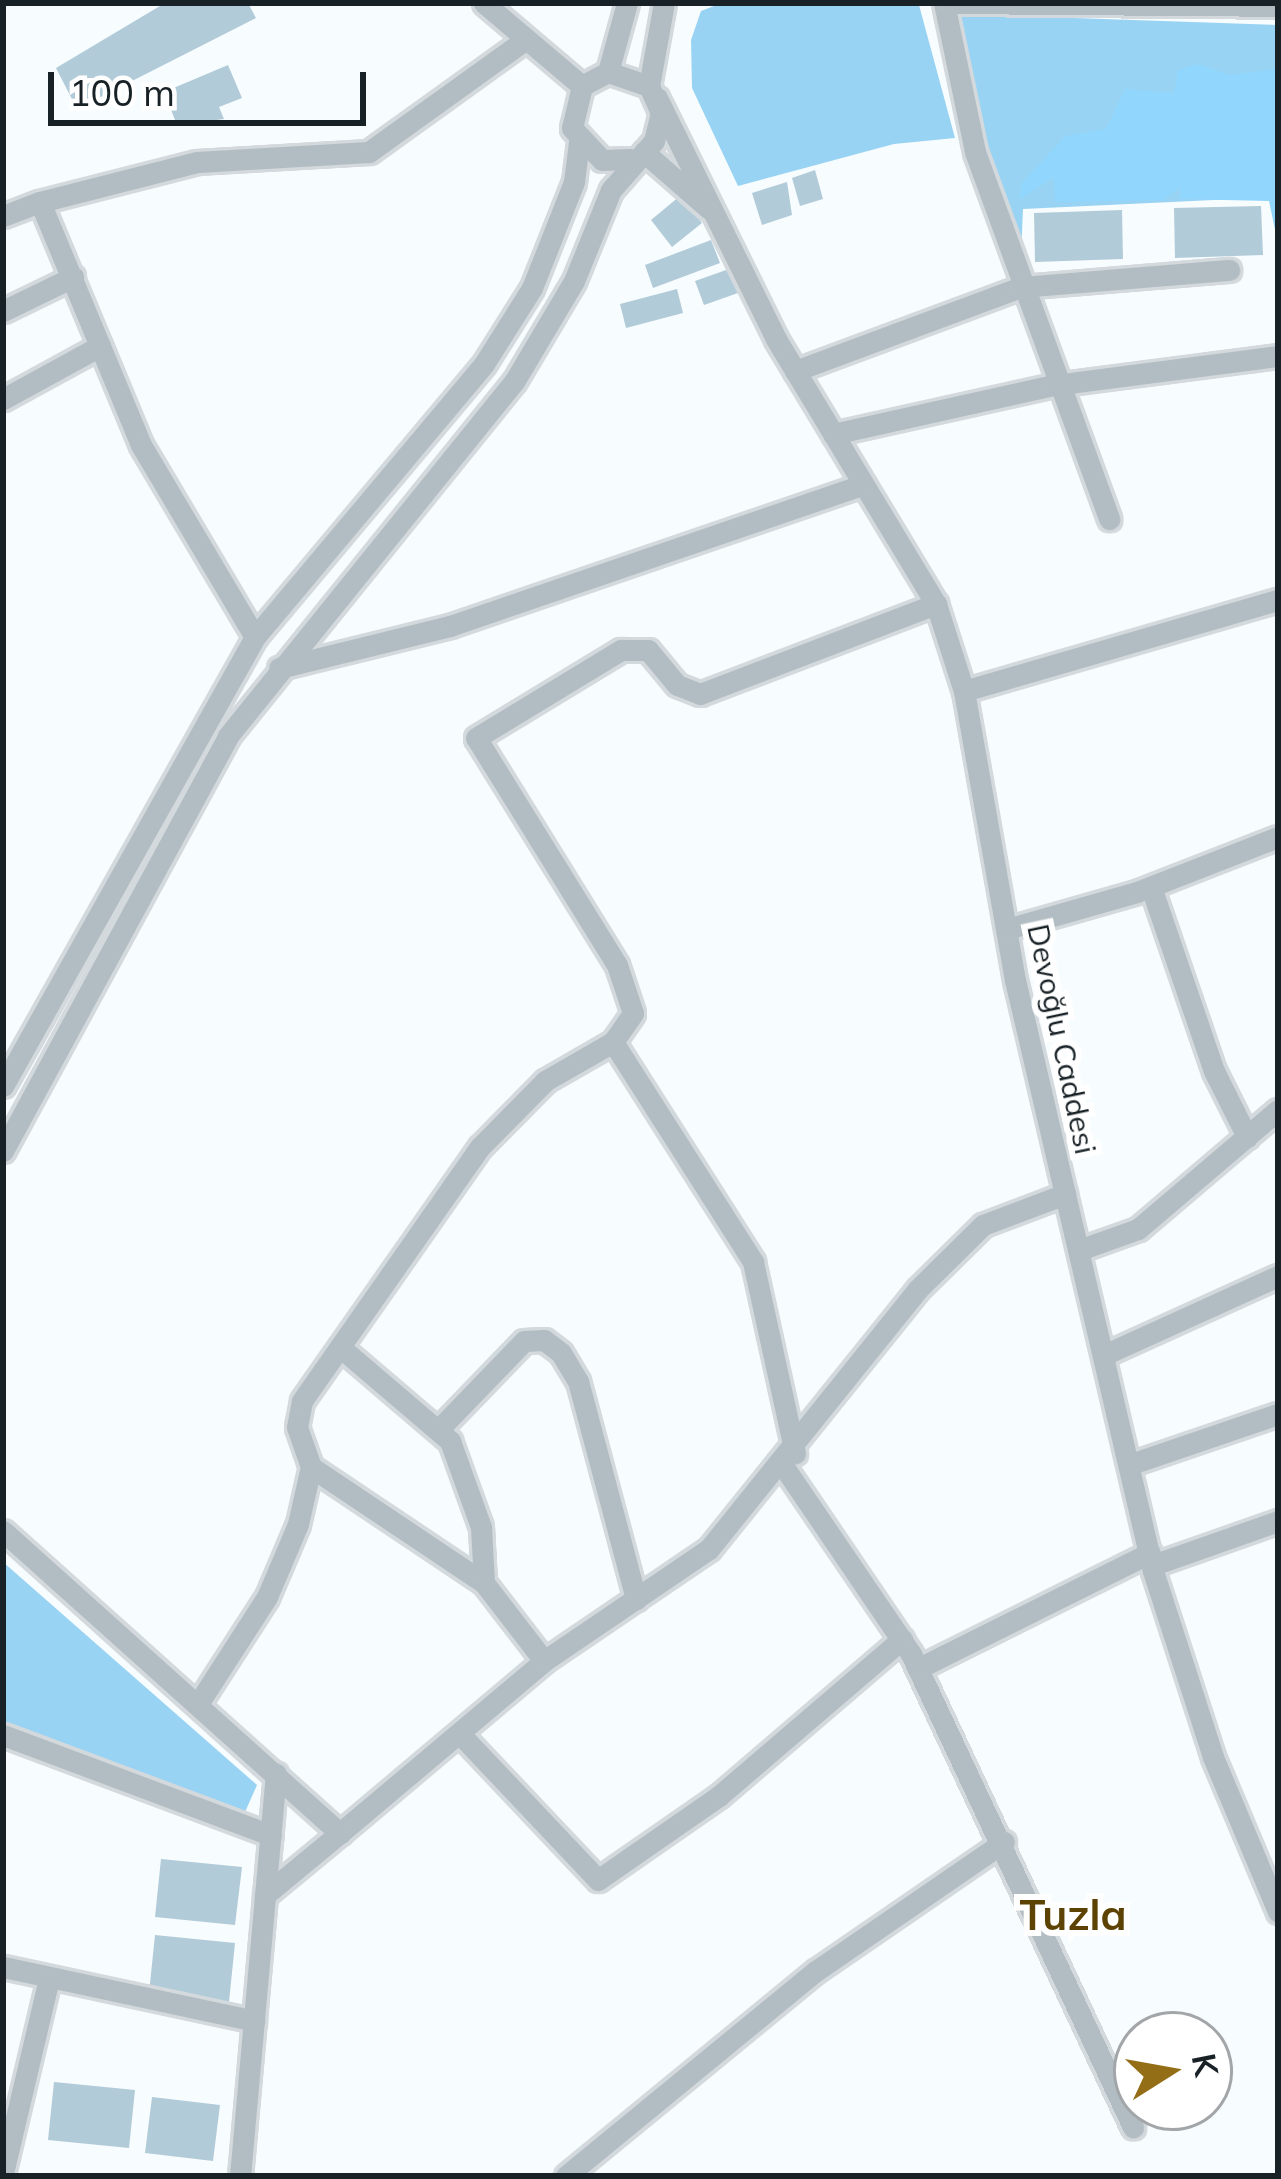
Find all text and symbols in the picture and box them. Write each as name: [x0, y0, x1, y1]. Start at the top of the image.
scale bar: [54, 48, 372, 122]
text: 100 m: [69, 70, 175, 115]
street label: Devoğlu Caddesi: [1020, 921, 1104, 1157]
district label: Tuzla: [1020, 1890, 1126, 1940]
north arrow: [1113, 2011, 1233, 2131]
text: K: [1184, 2050, 1228, 2079]

